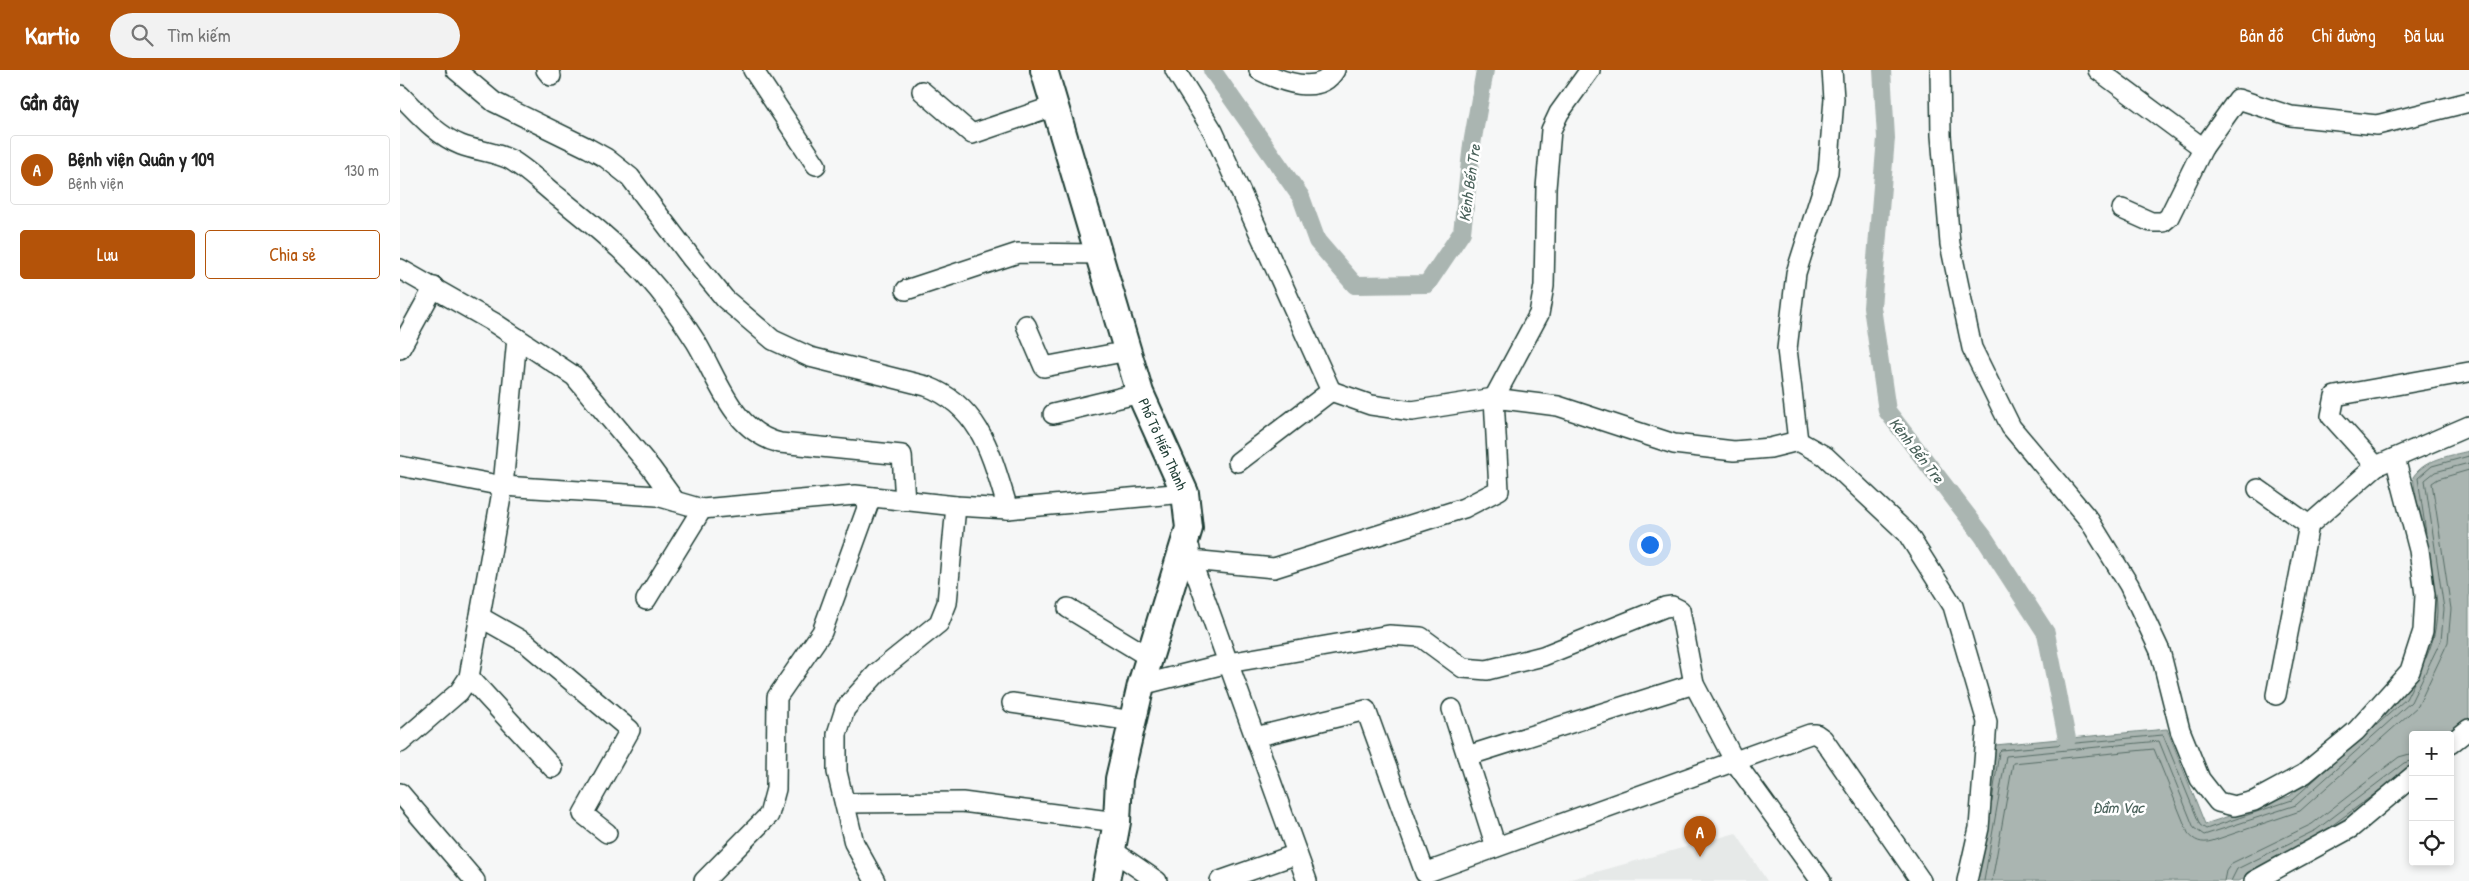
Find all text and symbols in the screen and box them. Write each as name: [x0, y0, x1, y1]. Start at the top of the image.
search box: [110, 13, 460, 58]
text: Kartio: [25, 19, 80, 51]
icon: search: [128, 21, 156, 49]
text: Tìm kiếm: [168, 22, 231, 48]
text: Bản đồ: [2240, 23, 2283, 48]
text: Chỉ đường: [2311, 23, 2376, 48]
text: Đã lưu: [2404, 23, 2444, 48]
text: Gần đây: [20, 88, 79, 117]
water label: Kênh Bến Tre: [1453, 142, 1485, 223]
text: Bệnh viện Quân y 109: [68, 146, 214, 172]
text: A: [33, 159, 41, 181]
text: 130 m: [344, 159, 379, 181]
text: Bệnh viện: [68, 172, 124, 194]
button: Lưu: [20, 230, 195, 279]
button: Chia sẻ: [205, 230, 380, 279]
street label: Phố Tô Hiến Thành: [1133, 395, 1193, 493]
water label: Kênh Bến Tre: [1884, 413, 1950, 488]
your location: [1637, 532, 1663, 558]
map controls: [2409, 731, 2454, 866]
button: +: [2409, 731, 2454, 776]
button: −: [2409, 776, 2454, 821]
water label: Đầm Vạc: [2092, 796, 2145, 818]
pin: A: [1684, 816, 1716, 857]
button: locate: [2409, 821, 2454, 866]

